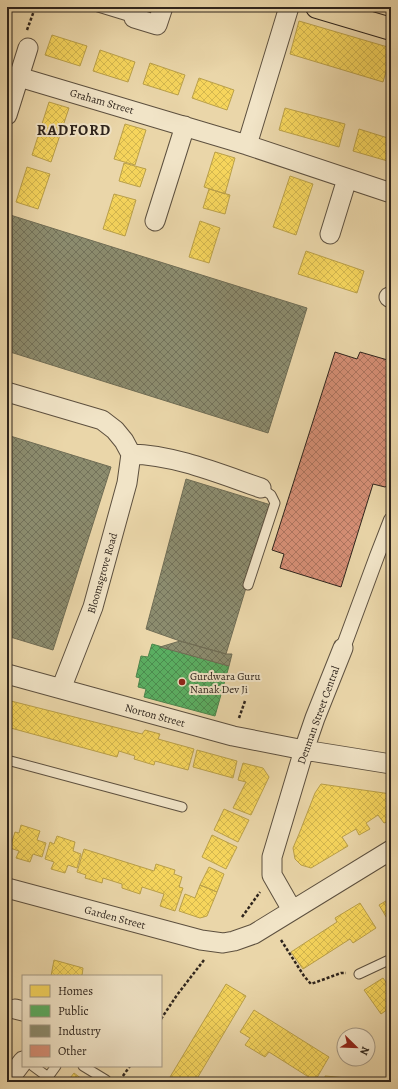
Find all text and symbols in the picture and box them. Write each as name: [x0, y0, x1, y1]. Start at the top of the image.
street label: Graham Street: [68, 85, 136, 118]
district label: RADFORD: [37, 120, 111, 140]
street label: Bloomsgrove Road: [84, 531, 121, 615]
street label: Denman Street Central: [294, 664, 343, 766]
place label: Gurdwara Guru Nanak Dev Ji: [190, 669, 260, 697]
marker: Gurdwara Guru Nanak Dev Ji: [177, 677, 187, 687]
street label: Norton Street: [123, 700, 187, 731]
street label: Garden Street: [83, 902, 147, 933]
legend: [22, 975, 162, 1067]
text: Homes: [58, 983, 93, 999]
text: Public: [58, 1003, 89, 1019]
text: Industry: [58, 1023, 101, 1039]
north arrow: [336, 1027, 376, 1067]
text: Other: [58, 1043, 87, 1059]
text: N: [356, 1044, 373, 1057]

